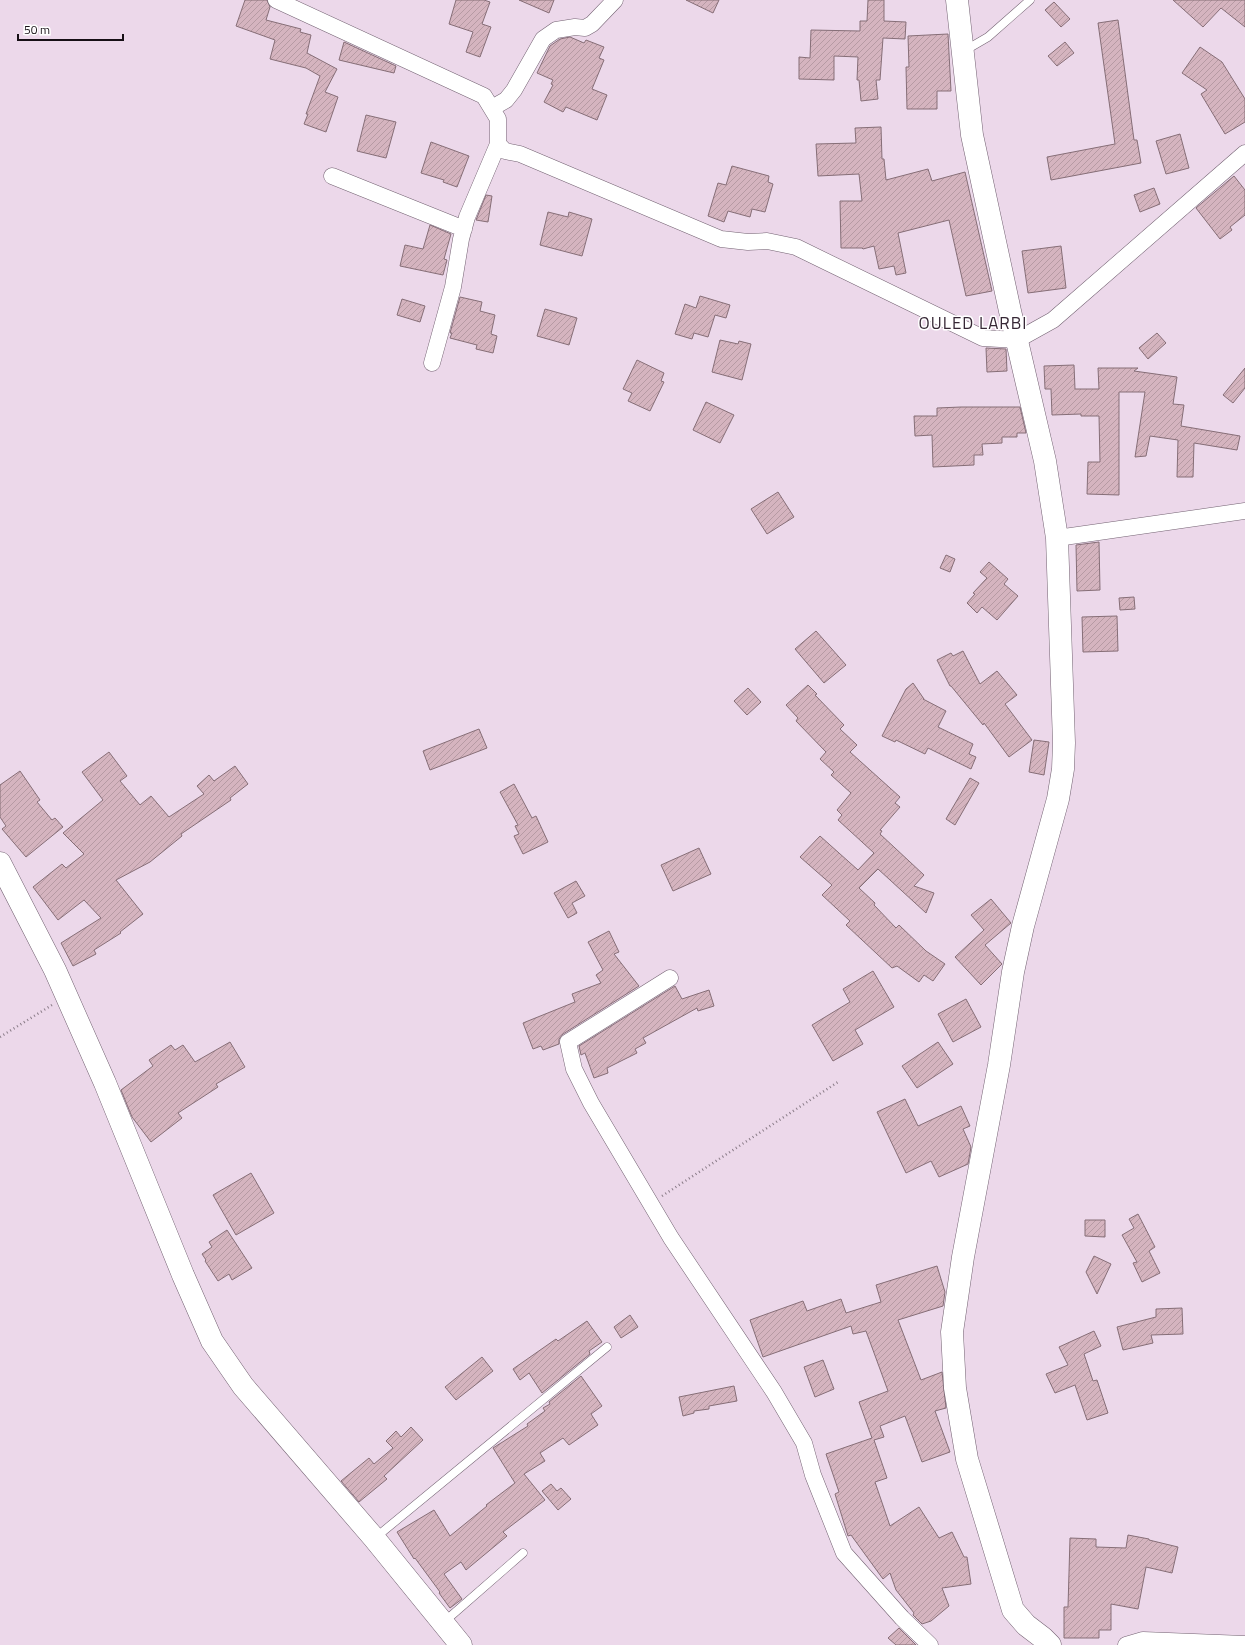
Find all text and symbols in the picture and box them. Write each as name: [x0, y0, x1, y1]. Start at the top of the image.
scale bar: [18, 16, 123, 42]
text: 50 m: [24, 20, 50, 39]
district label: OULED LARBI: [919, 310, 1027, 336]

